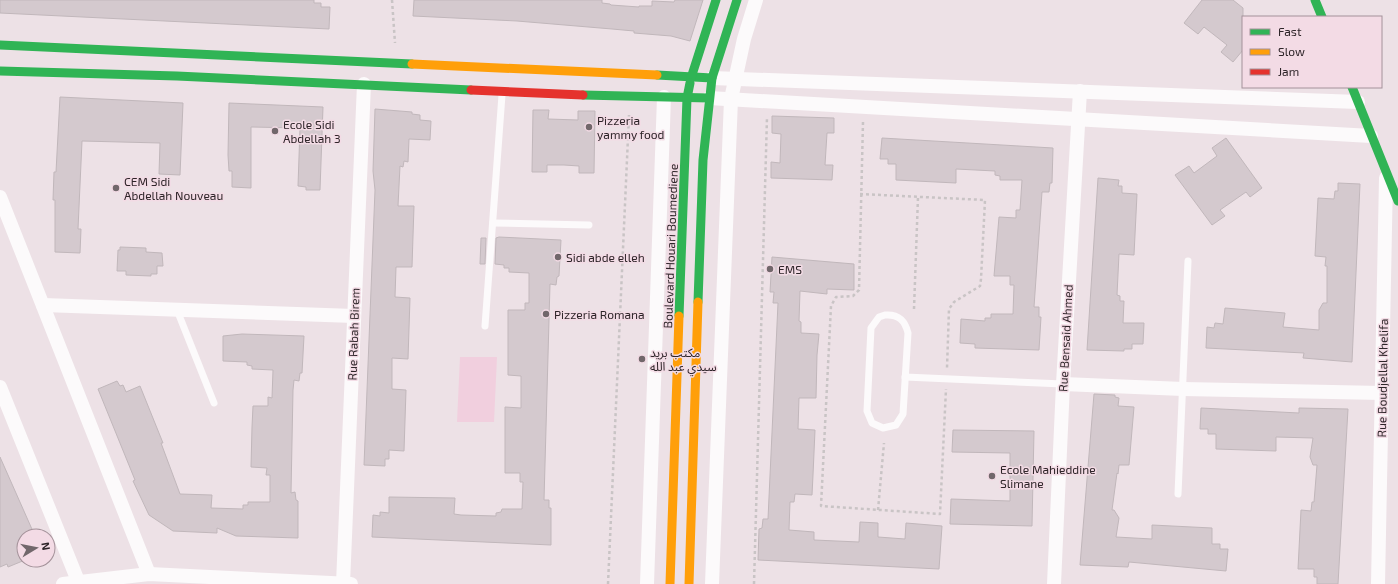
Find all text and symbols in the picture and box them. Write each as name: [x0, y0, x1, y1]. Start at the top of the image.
legend: [1242, 16, 1382, 88]
text: Fast: [1278, 24, 1302, 38]
text: Slow: [1278, 44, 1305, 58]
text: Jam: [1278, 64, 1299, 78]
place label: Pizzeria yammy food: [597, 113, 664, 141]
place label: Ecole Sidi Abdellah 3: [283, 117, 341, 145]
marker: Pizzeria yammy food: [584, 122, 594, 132]
marker: Ecole Sidi Abdellah 3: [270, 126, 280, 136]
street label: Boulevard Houari Boumediene: [660, 163, 680, 329]
place label: CEM Sidi Abdellah Nouveau: [124, 174, 223, 202]
marker: CEM Sidi Abdellah Nouveau: [111, 183, 121, 193]
place label: Sidi abde elleh: [566, 250, 645, 264]
marker: Sidi abde elleh: [553, 252, 563, 262]
place label: EMS: [778, 262, 802, 276]
marker: EMS: [765, 264, 775, 274]
street label: Rue Bensaid Ahmed: [1055, 284, 1075, 392]
street label: Rue Rabah Birem: [344, 288, 362, 380]
place label: Pizzeria Romana: [554, 307, 645, 321]
marker: Pizzeria Romana: [541, 309, 551, 319]
street label: Rue Boudjellal Khelifa: [1374, 319, 1391, 437]
place label: مكتب بريد سيدي عبد الله: [650, 345, 717, 377]
marker: مكتب بريد سيدي عبد الله: [637, 354, 647, 364]
place label: Ecole Mahieddine Slimane: [1000, 462, 1096, 490]
marker: Ecole Mahieddine Slimane: [987, 471, 997, 481]
north arrow: [16, 528, 56, 568]
text: N: [39, 541, 53, 551]

